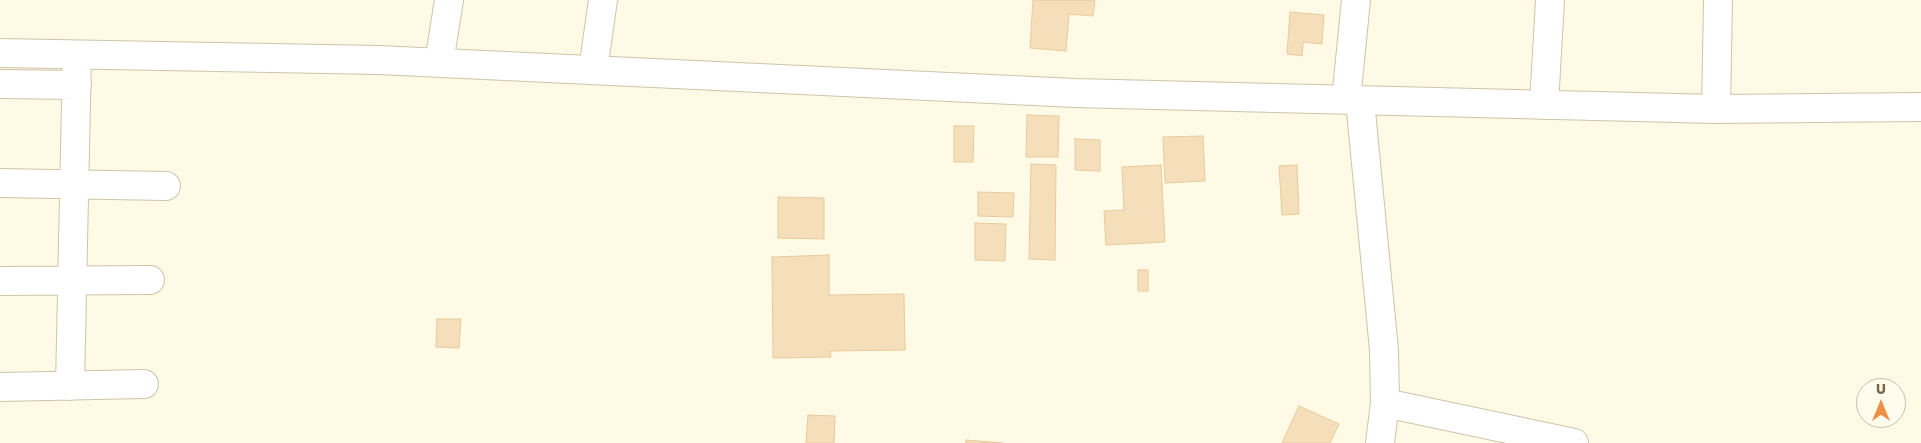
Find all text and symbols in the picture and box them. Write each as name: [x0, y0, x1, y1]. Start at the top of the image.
north arrow: [1856, 378, 1906, 428]
text: U: [1876, 379, 1886, 399]

